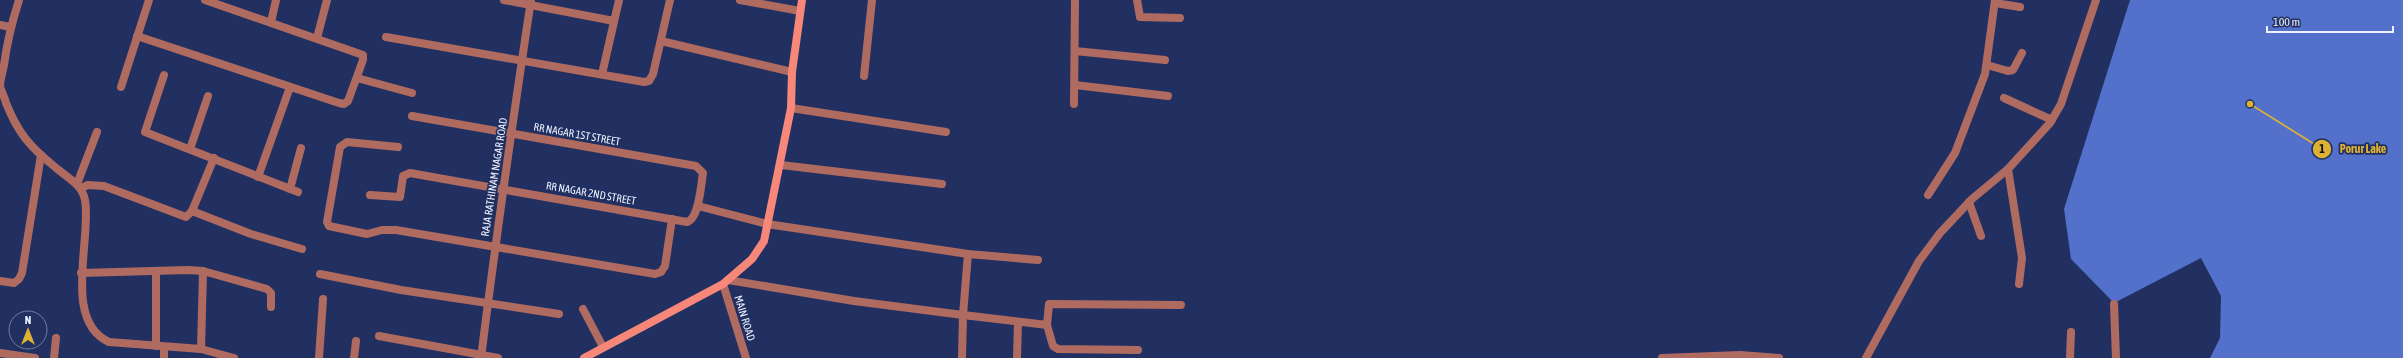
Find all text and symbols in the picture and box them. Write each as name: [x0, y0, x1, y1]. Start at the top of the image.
scale bar: [2267, 8, 2393, 34]
text: 100 m: [2273, 15, 2300, 29]
street label: RAJA RATHINAM NAGAR ROAD: [479, 117, 509, 237]
street label: RR NAGAR 1ST STREET: [533, 120, 621, 148]
callout: Porur Lake: [2312, 137, 2394, 161]
text: 1: [2319, 142, 2325, 156]
text: Porur Lake: [2340, 142, 2387, 156]
street label: RR NAGAR 2ND STREET: [545, 179, 637, 207]
street label: MAIN ROAD: [732, 294, 758, 342]
north arrow: [8, 310, 48, 350]
text: N: [25, 314, 31, 326]

